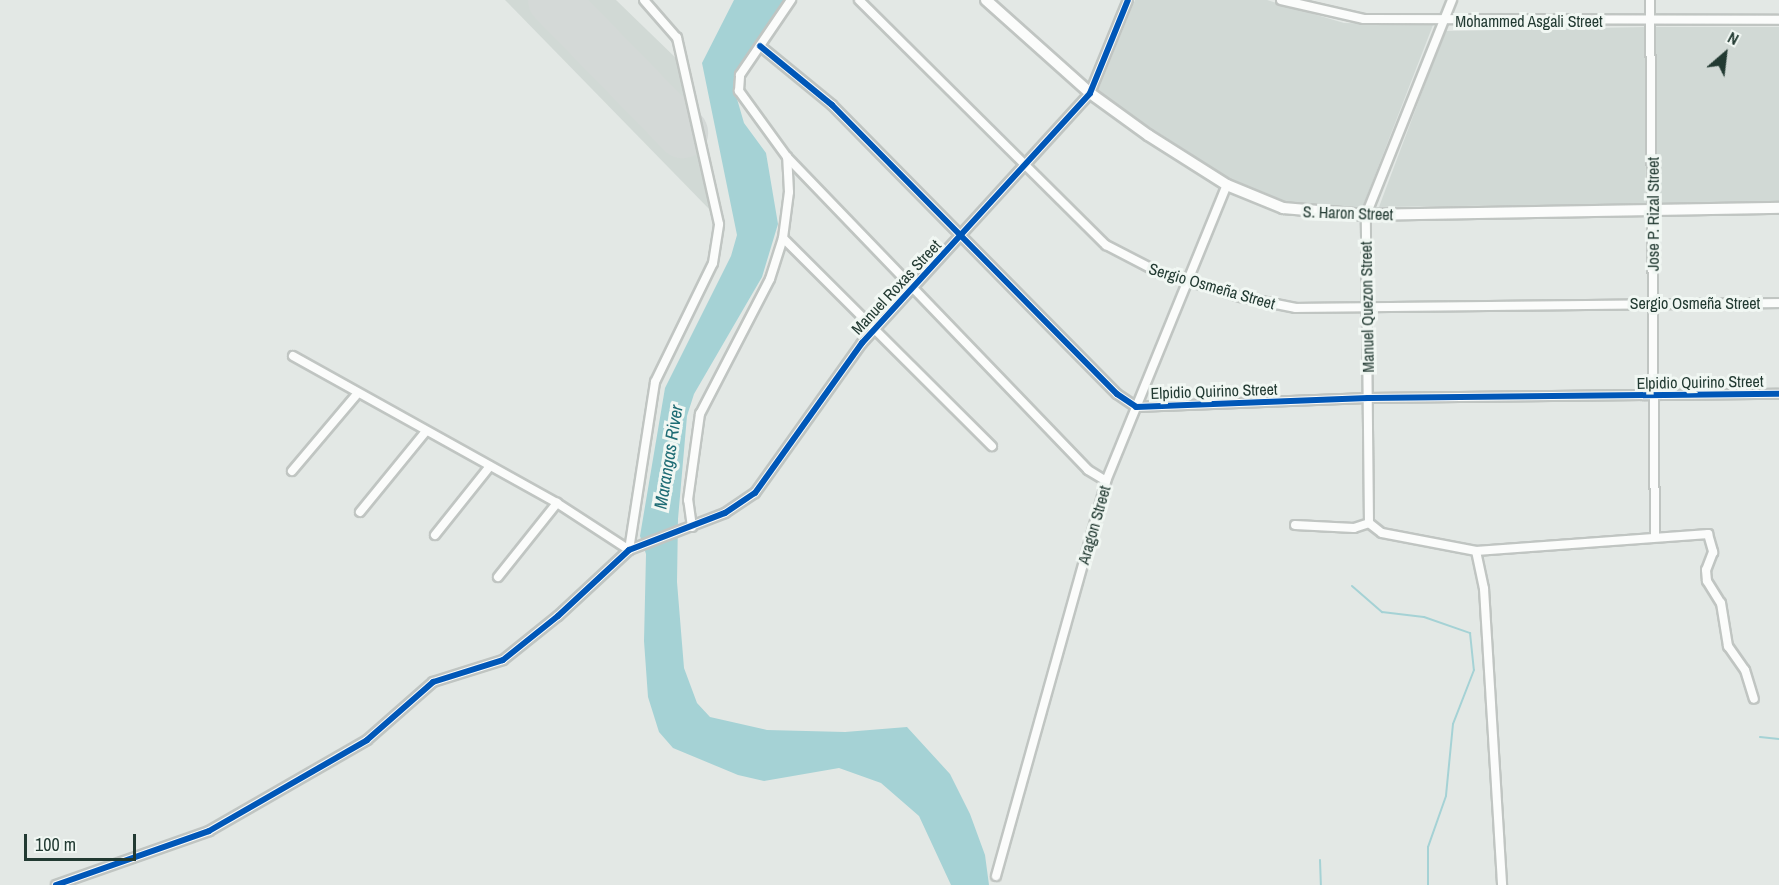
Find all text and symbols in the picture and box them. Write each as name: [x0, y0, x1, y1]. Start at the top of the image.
street label: Mohammed Asgali Street: [1455, 11, 1603, 31]
north arrow: [1695, 24, 1755, 84]
text: N: [1724, 26, 1743, 50]
street label: Jose P. Rizal Street: [1643, 157, 1663, 271]
street label: S. Haron Street: [1302, 202, 1394, 224]
street label: Manuel Roxas Street: [847, 236, 945, 338]
street label: Manuel Quezon Street: [1356, 241, 1378, 373]
street label: Sergio Osmeña Street: [1147, 259, 1277, 313]
street label: Sergio Osmeña Street: [1630, 293, 1760, 313]
street label: Elpidio Quirino Street: [1636, 371, 1764, 393]
street label: Elpidio Quirino Street: [1150, 379, 1278, 403]
water label: Marangas River: [650, 403, 688, 511]
street label: Aragon Street: [1074, 483, 1114, 567]
scale bar: [27, 822, 140, 860]
text: 100 m: [35, 832, 76, 857]

